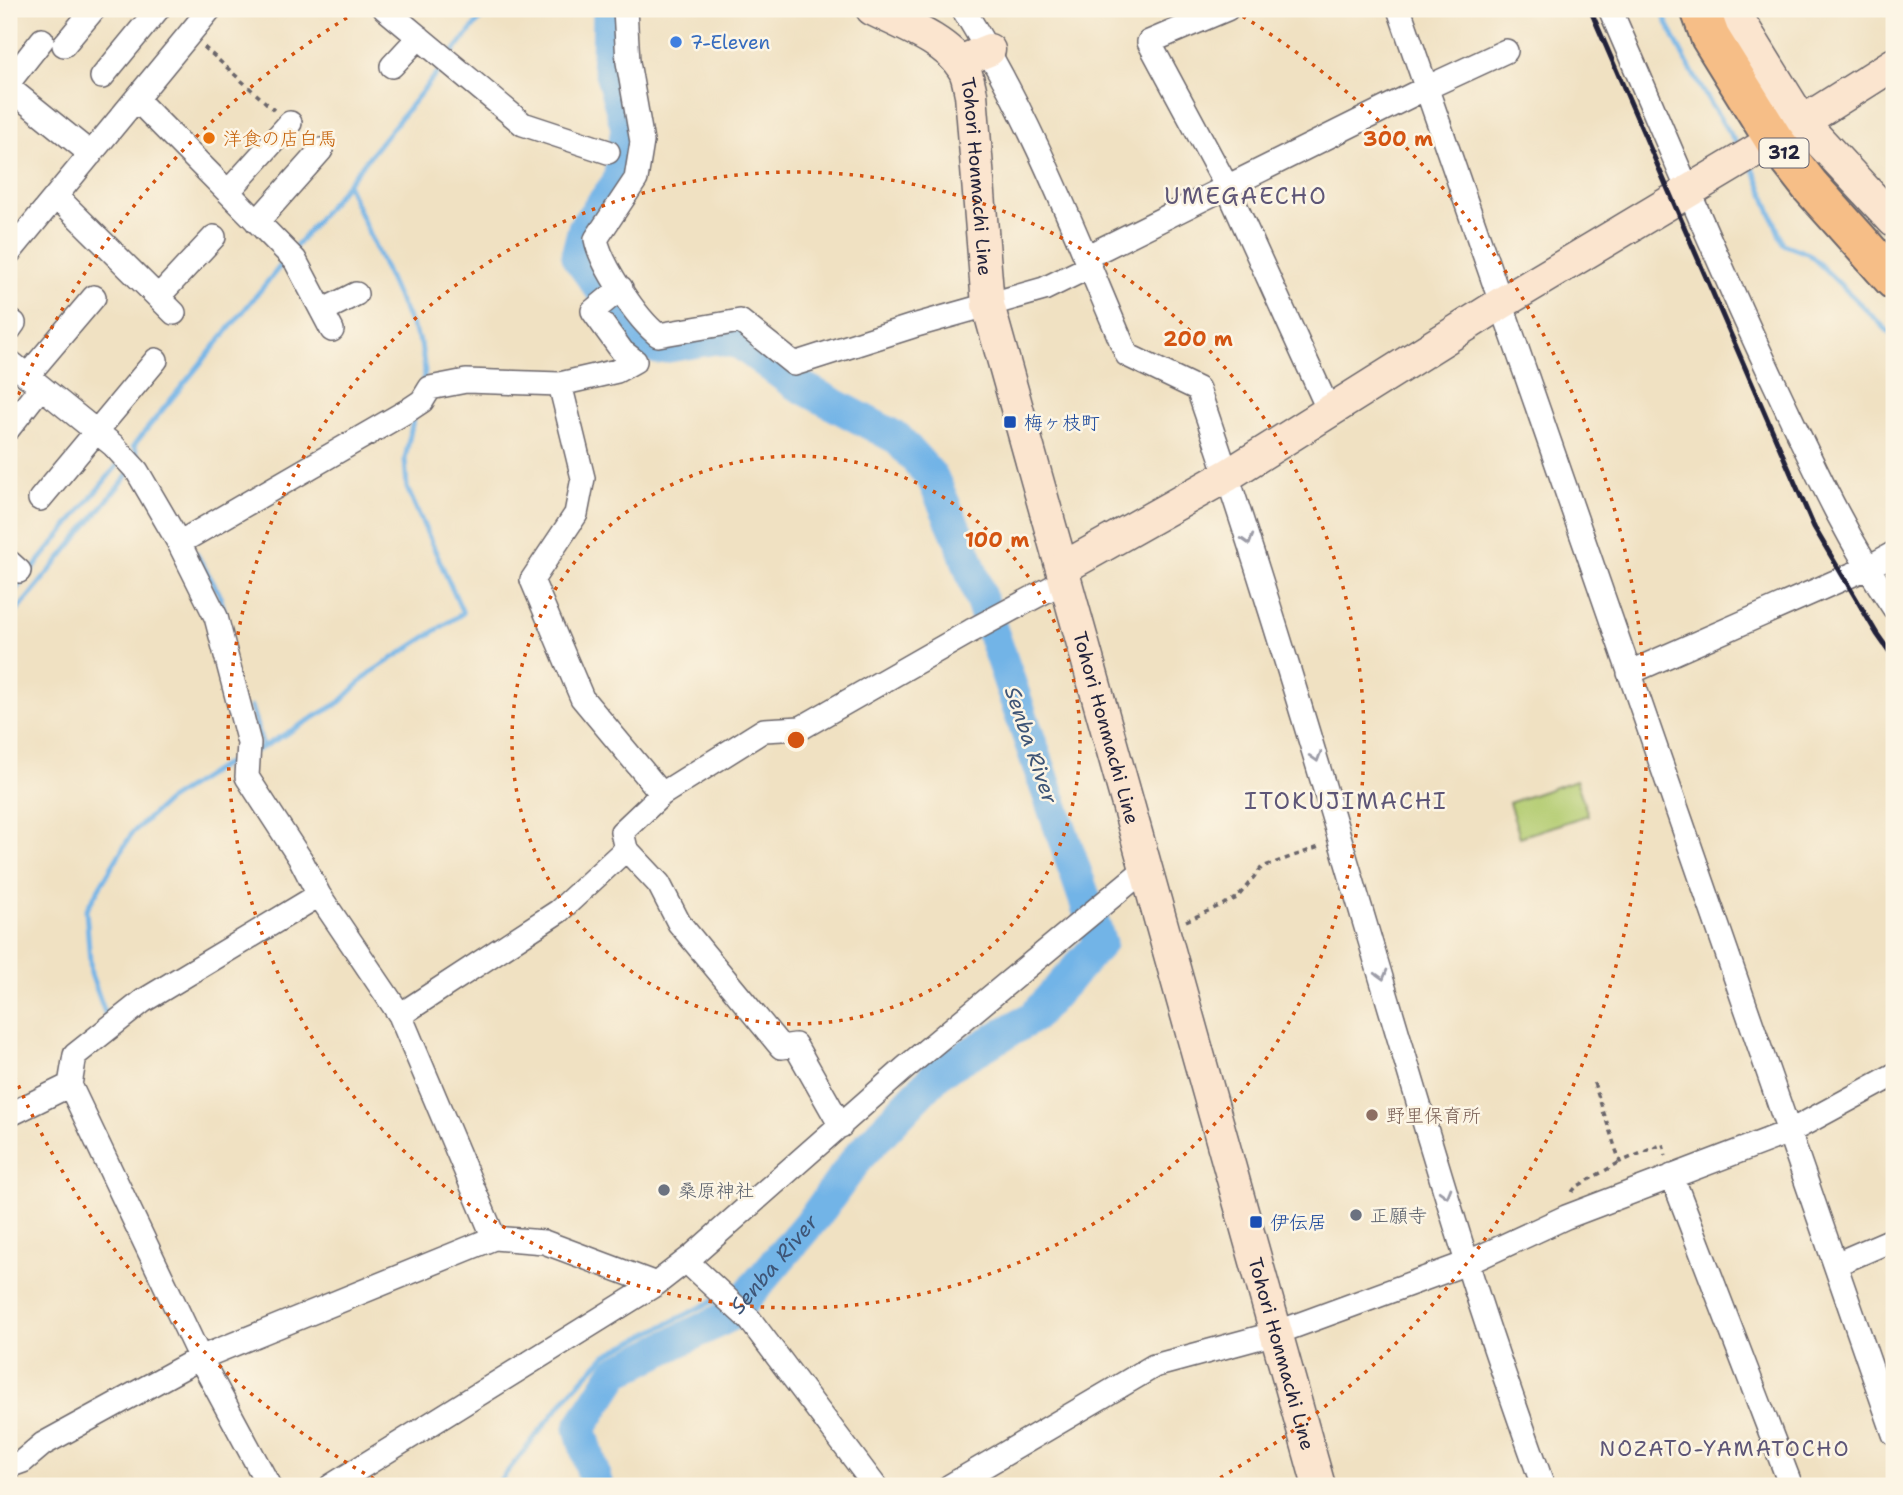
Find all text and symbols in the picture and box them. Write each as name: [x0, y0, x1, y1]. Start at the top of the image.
place label: 7-Eleven: [690, 30, 770, 55]
marker: 7-Eleven: [668, 34, 684, 50]
street label: Tohori Honmachi Line: [955, 75, 998, 277]
text: 300 m: [1363, 125, 1433, 153]
place label: 洋食の店白馬: [223, 126, 337, 151]
marker: 洋食の店白馬: [201, 130, 217, 146]
road number: 312: [1760, 138, 1809, 168]
district label: UMEGAECHO: [1164, 181, 1328, 211]
text: 200 m: [1163, 325, 1233, 353]
place label: 梅ヶ枝町: [1024, 410, 1100, 435]
marker: 梅ヶ枝町: [1002, 414, 1018, 430]
text: 100 m: [965, 526, 1029, 554]
one-way arrow: [1240, 534, 1255, 546]
street label: Tohori Honmachi Line: [1068, 629, 1145, 827]
water label: Senba River: [998, 683, 1064, 808]
centre of rings: [784, 728, 808, 752]
one-way arrow: [1308, 750, 1322, 763]
district label: ITOKUJIMACHI: [1244, 786, 1448, 816]
one-way arrow: [1373, 969, 1388, 981]
place label: 野里保育所: [1386, 1103, 1481, 1128]
marker: 野里保育所: [1364, 1107, 1380, 1123]
place label: 桑原神社: [678, 1178, 754, 1203]
marker: 桑原神社: [656, 1182, 672, 1198]
one-way arrow: [1438, 1187, 1453, 1199]
place label: 正願寺: [1370, 1203, 1427, 1228]
marker: 正願寺: [1348, 1207, 1364, 1223]
water label: Senba River: [724, 1208, 825, 1320]
place label: 伊伝居: [1270, 1210, 1327, 1235]
marker: 伊伝居: [1248, 1214, 1264, 1230]
street label: Tohori Honmachi Line: [1243, 1255, 1321, 1453]
district label: NOZATO-YAMATOCHO: [1599, 1435, 1851, 1463]

